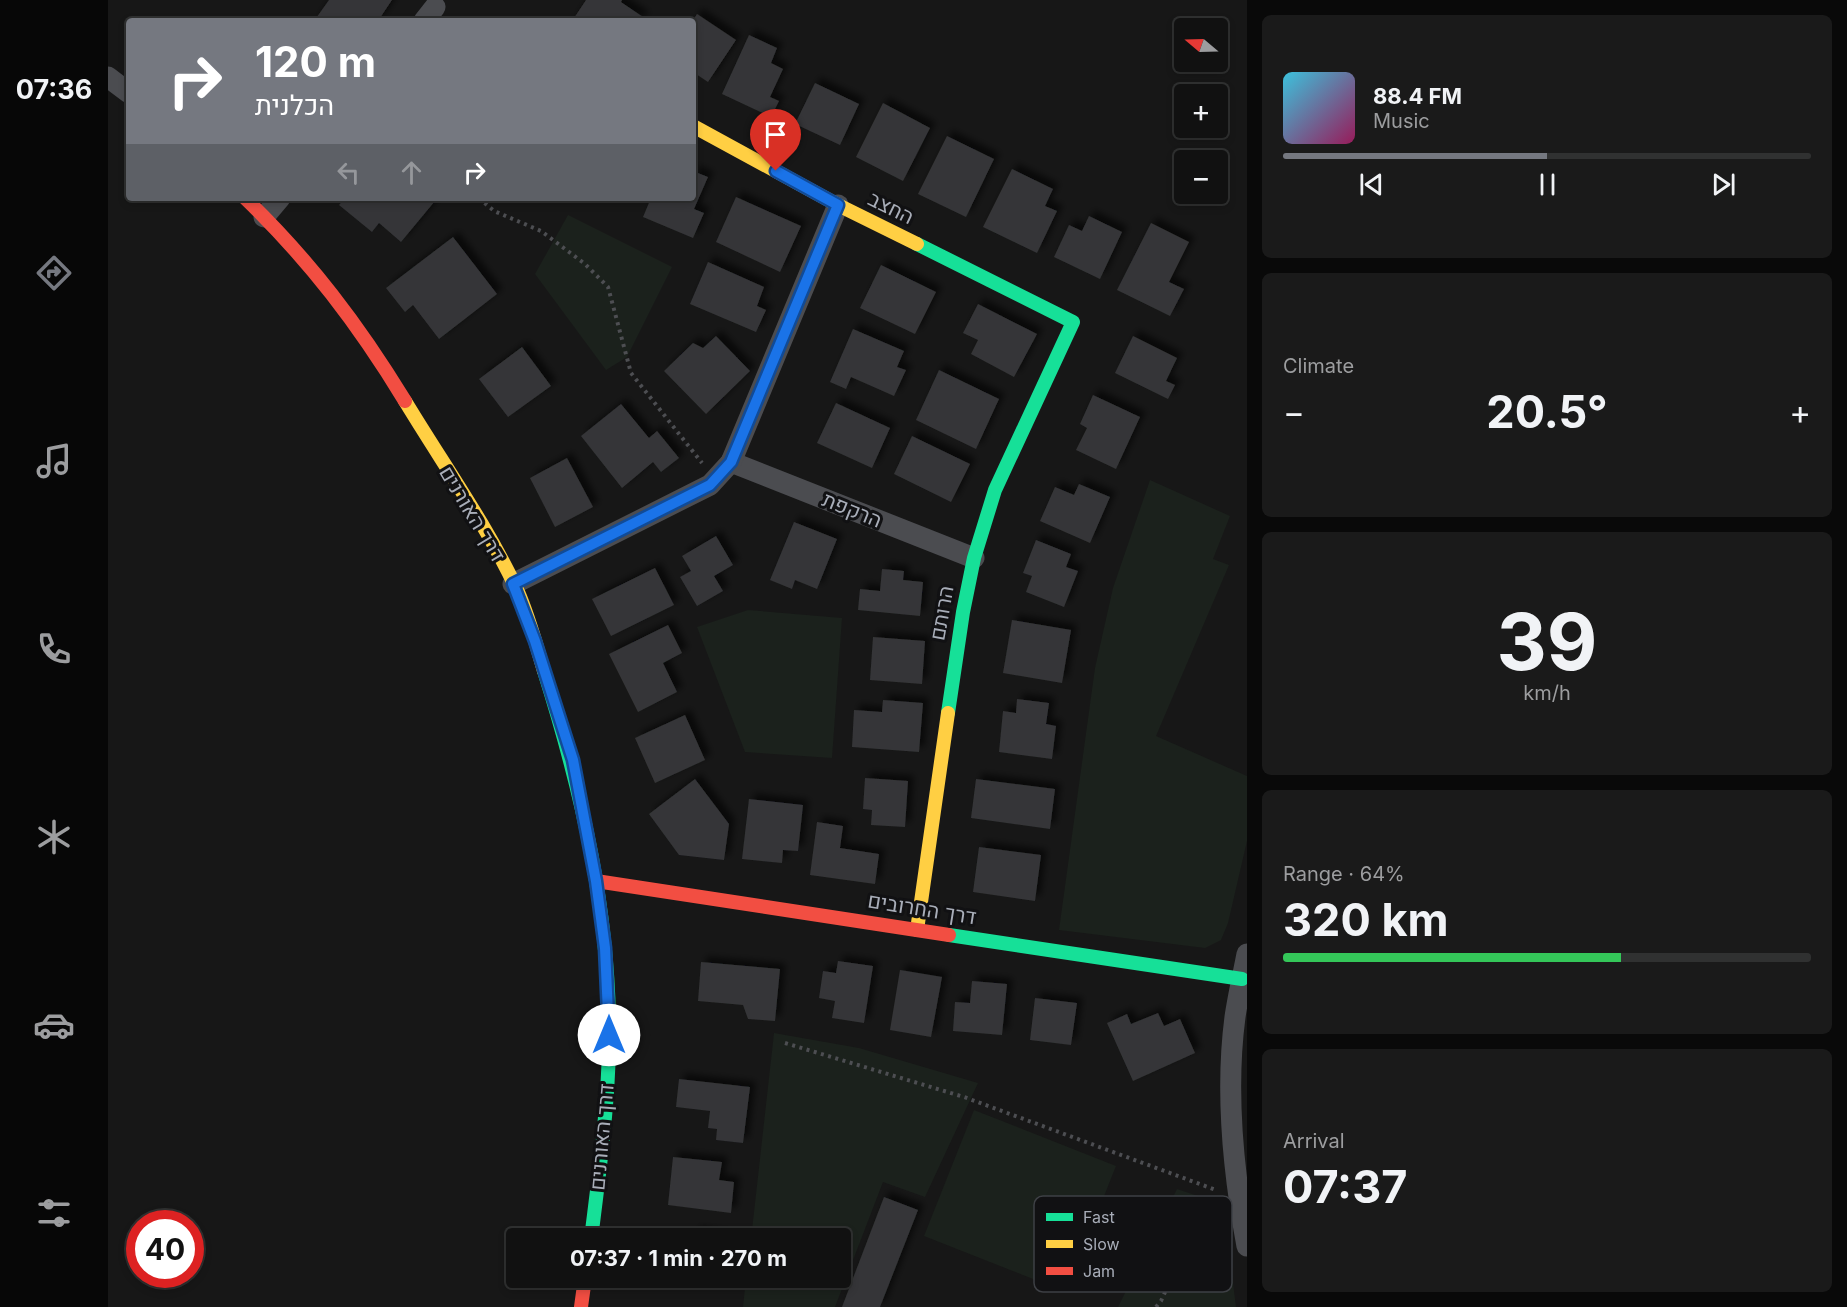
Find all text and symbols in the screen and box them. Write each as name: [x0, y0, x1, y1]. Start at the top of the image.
north arrow: [1174, 18, 1228, 72]
map controls: [1174, 18, 1228, 204]
text: 120 m: [255, 36, 376, 87]
icon: right: [156, 42, 234, 120]
text: 07:36: [16, 73, 92, 106]
text: 88.4 FM: [1373, 83, 1462, 109]
button: +: [1174, 84, 1228, 138]
text: הכלנית: [255, 89, 334, 122]
pin: [750, 109, 801, 171]
text: Music: [1373, 109, 1430, 133]
icon: arrive: [759, 118, 792, 151]
button: −: [1174, 150, 1228, 204]
icon: left: [332, 156, 365, 189]
icon: ahead: [395, 156, 428, 189]
icon: right: [458, 156, 491, 189]
icon: previous: [1355, 168, 1388, 201]
icon: pause: [1531, 168, 1564, 201]
icon: next: [1707, 168, 1740, 201]
street label: החצב: [864, 186, 918, 229]
icon: directions: [33, 252, 75, 294]
text: Climate: [1283, 354, 1354, 378]
text: 20.5°: [1486, 384, 1608, 439]
text: −: [1283, 392, 1305, 432]
text: +: [1789, 392, 1811, 432]
icon: music: [33, 440, 75, 482]
street label: דרך האורנים: [434, 461, 511, 566]
street label: הרקפת: [819, 486, 886, 533]
street label: הרותם: [924, 584, 959, 642]
text: 39: [1496, 594, 1598, 689]
icon: phone: [33, 628, 75, 670]
text: km/h: [1523, 681, 1571, 705]
icon: climate: [33, 816, 75, 858]
text: Range · 64%: [1283, 862, 1405, 886]
street label: דרך החרובים: [866, 888, 978, 929]
text: 320 km: [1283, 892, 1449, 947]
position arrow: [577, 1003, 641, 1067]
icon: car: [33, 1004, 75, 1046]
street label: דרך האורנים: [584, 1082, 619, 1191]
text: Arrival: [1283, 1129, 1345, 1153]
text: 07:37: [1283, 1159, 1407, 1214]
icon: filters: [33, 1192, 75, 1234]
legend: [1034, 1196, 1232, 1292]
text: Fast: [1083, 1207, 1115, 1227]
speed limit sign: 40: [126, 1210, 204, 1288]
text: Slow: [1083, 1234, 1120, 1254]
text: 07:37 · 1 min · 270 m: [570, 1245, 787, 1271]
text: Jam: [1083, 1261, 1115, 1281]

